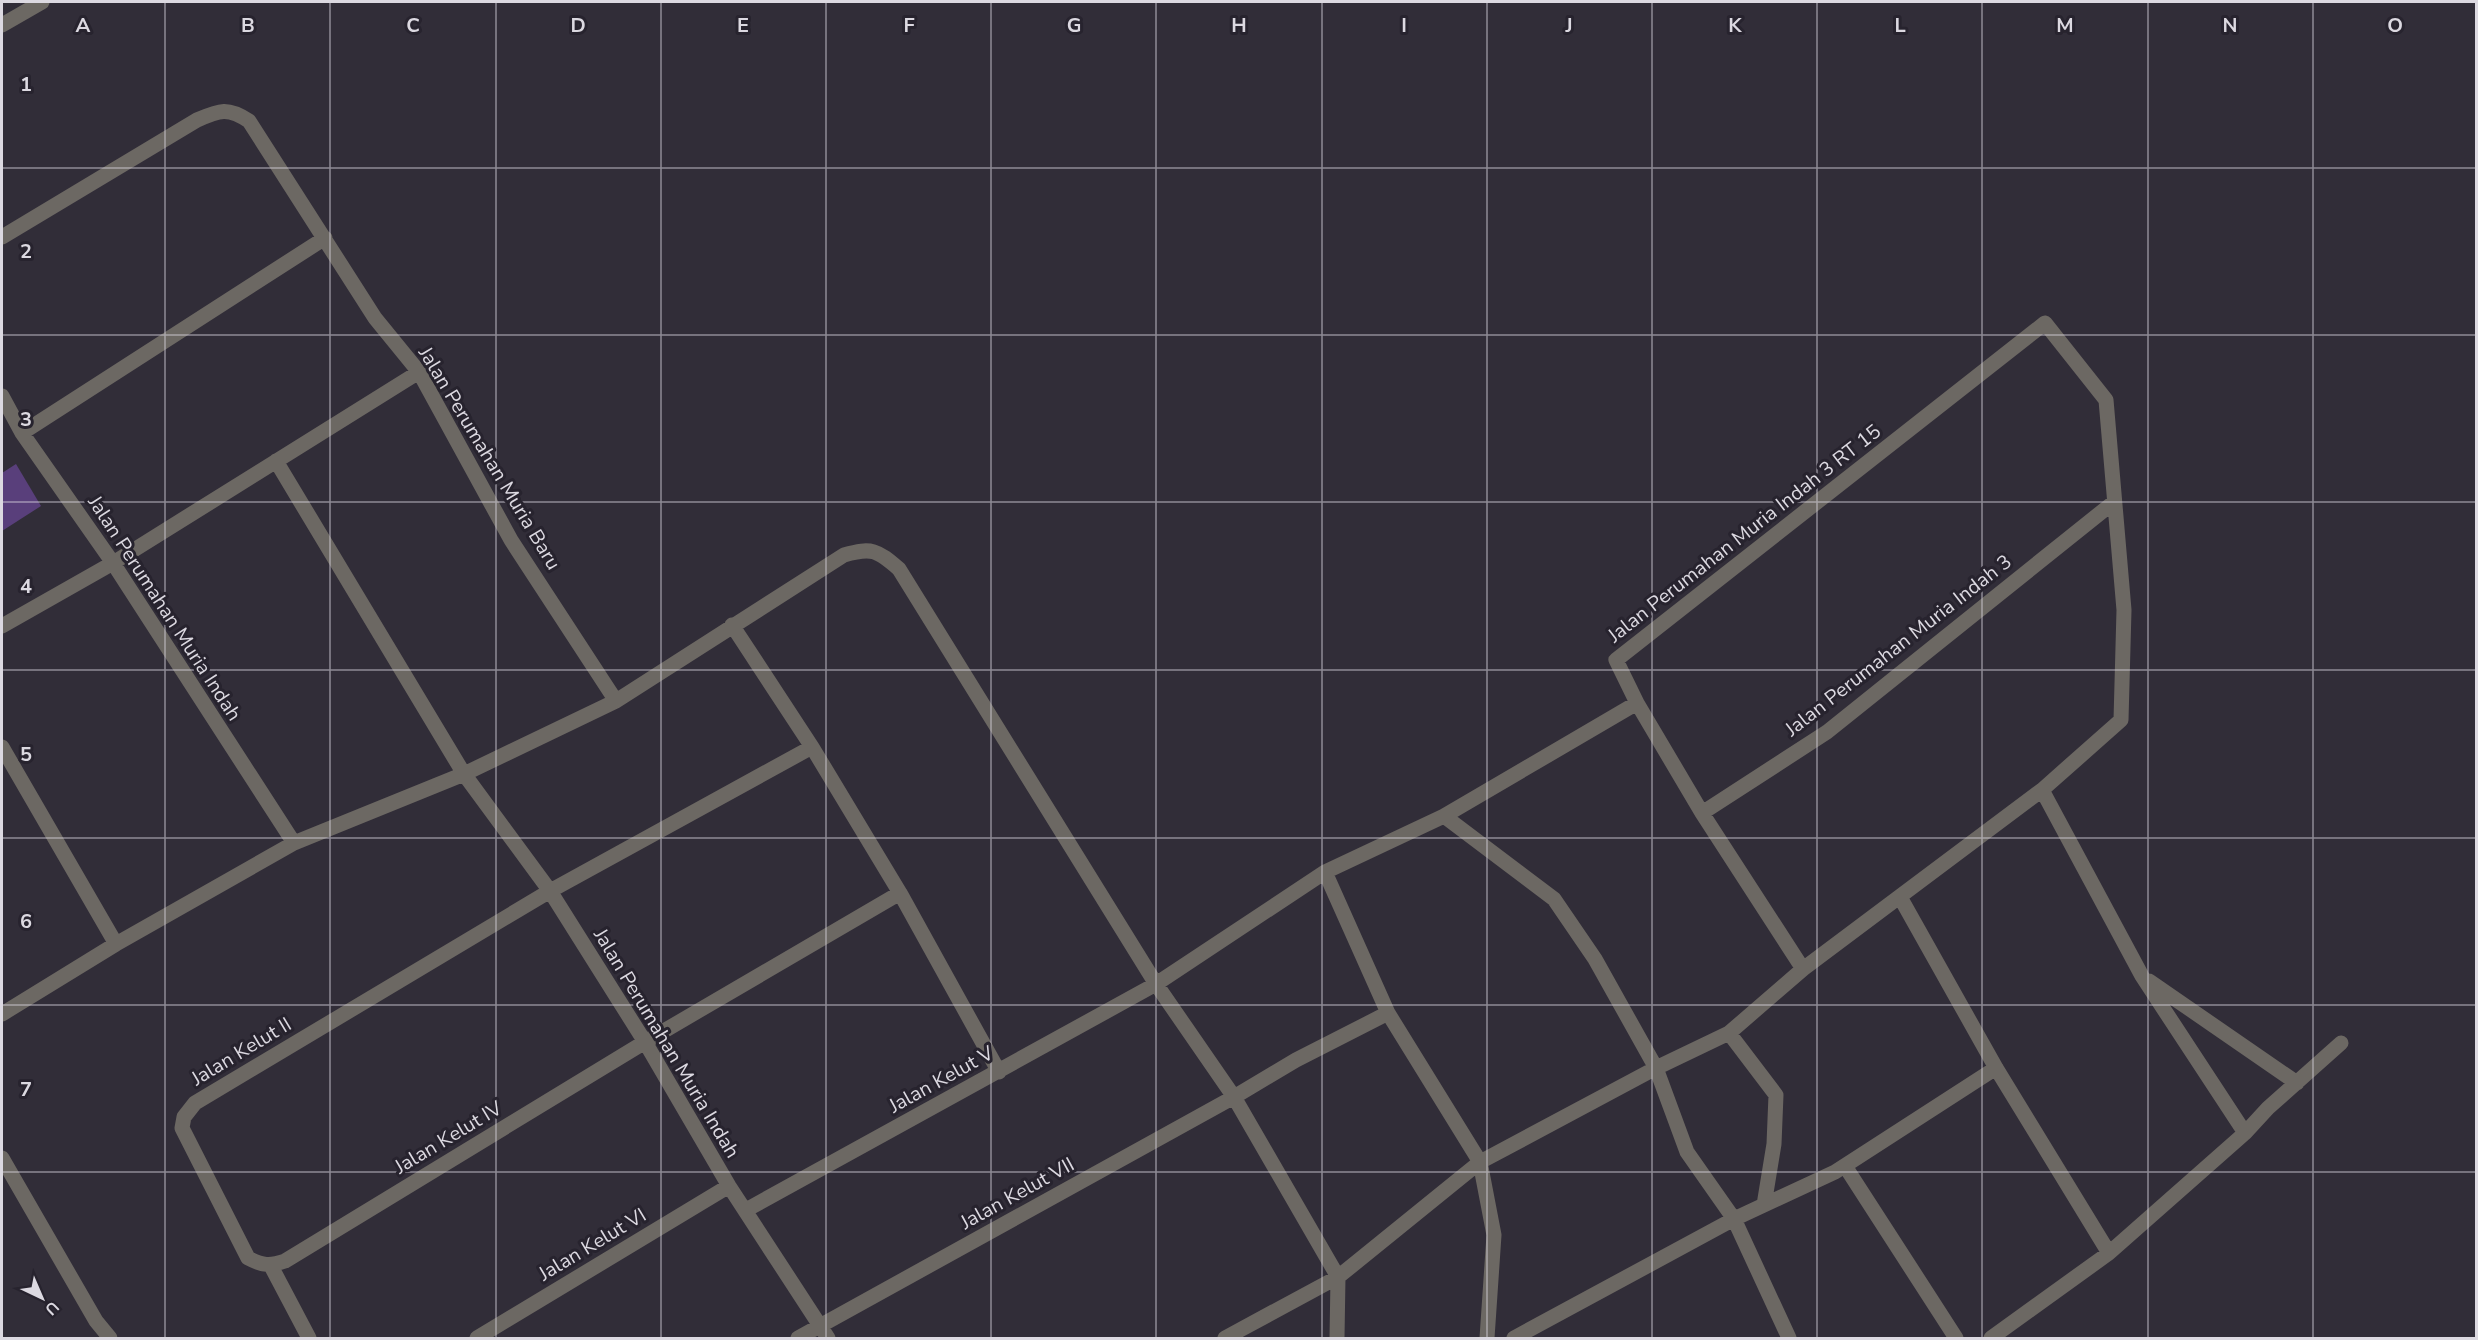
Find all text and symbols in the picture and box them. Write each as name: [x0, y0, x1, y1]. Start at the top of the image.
text: A: [76, 12, 91, 39]
text: B: [241, 12, 255, 39]
text: C: [406, 12, 420, 39]
text: D: [570, 12, 586, 39]
text: E: [737, 12, 749, 39]
text: F: [903, 12, 915, 39]
text: G: [1067, 12, 1081, 39]
text: H: [1231, 12, 1247, 39]
text: I: [1401, 12, 1407, 39]
text: J: [1564, 12, 1573, 39]
text: K: [1728, 12, 1742, 39]
text: L: [1894, 12, 1906, 39]
text: M: [2056, 12, 2074, 39]
text: N: [2223, 12, 2237, 39]
text: O: [2387, 12, 2403, 39]
text: 1: [20, 71, 32, 98]
text: 2: [20, 238, 32, 265]
street label: Jalan Perumahan Muria Baru: [412, 341, 567, 575]
text: 3: [20, 406, 32, 433]
street label: Jalan Perumahan Muria Indah 3 RT 15: [1601, 418, 1887, 649]
street label: Jalan Perumahan Muria Indah: [81, 490, 248, 726]
street label: Jalan Perumahan Muria Indah 3: [1779, 548, 2017, 743]
text: 4: [20, 573, 32, 600]
text: 5: [20, 741, 32, 768]
text: 6: [20, 908, 32, 935]
street label: Jalan Perumahan Muria Indah: [587, 923, 746, 1163]
street label: Jalan Kelut II: [185, 1011, 296, 1092]
street label: Jalan Kelut V: [883, 1039, 999, 1120]
text: 7: [20, 1076, 32, 1103]
street label: Jalan Kelut IV: [389, 1095, 507, 1181]
street label: Jalan Kelut VII: [955, 1151, 1079, 1236]
street label: Jalan Kelut VI: [533, 1202, 651, 1288]
north arrow: [12, 1268, 72, 1328]
text: U: [40, 1296, 64, 1320]

